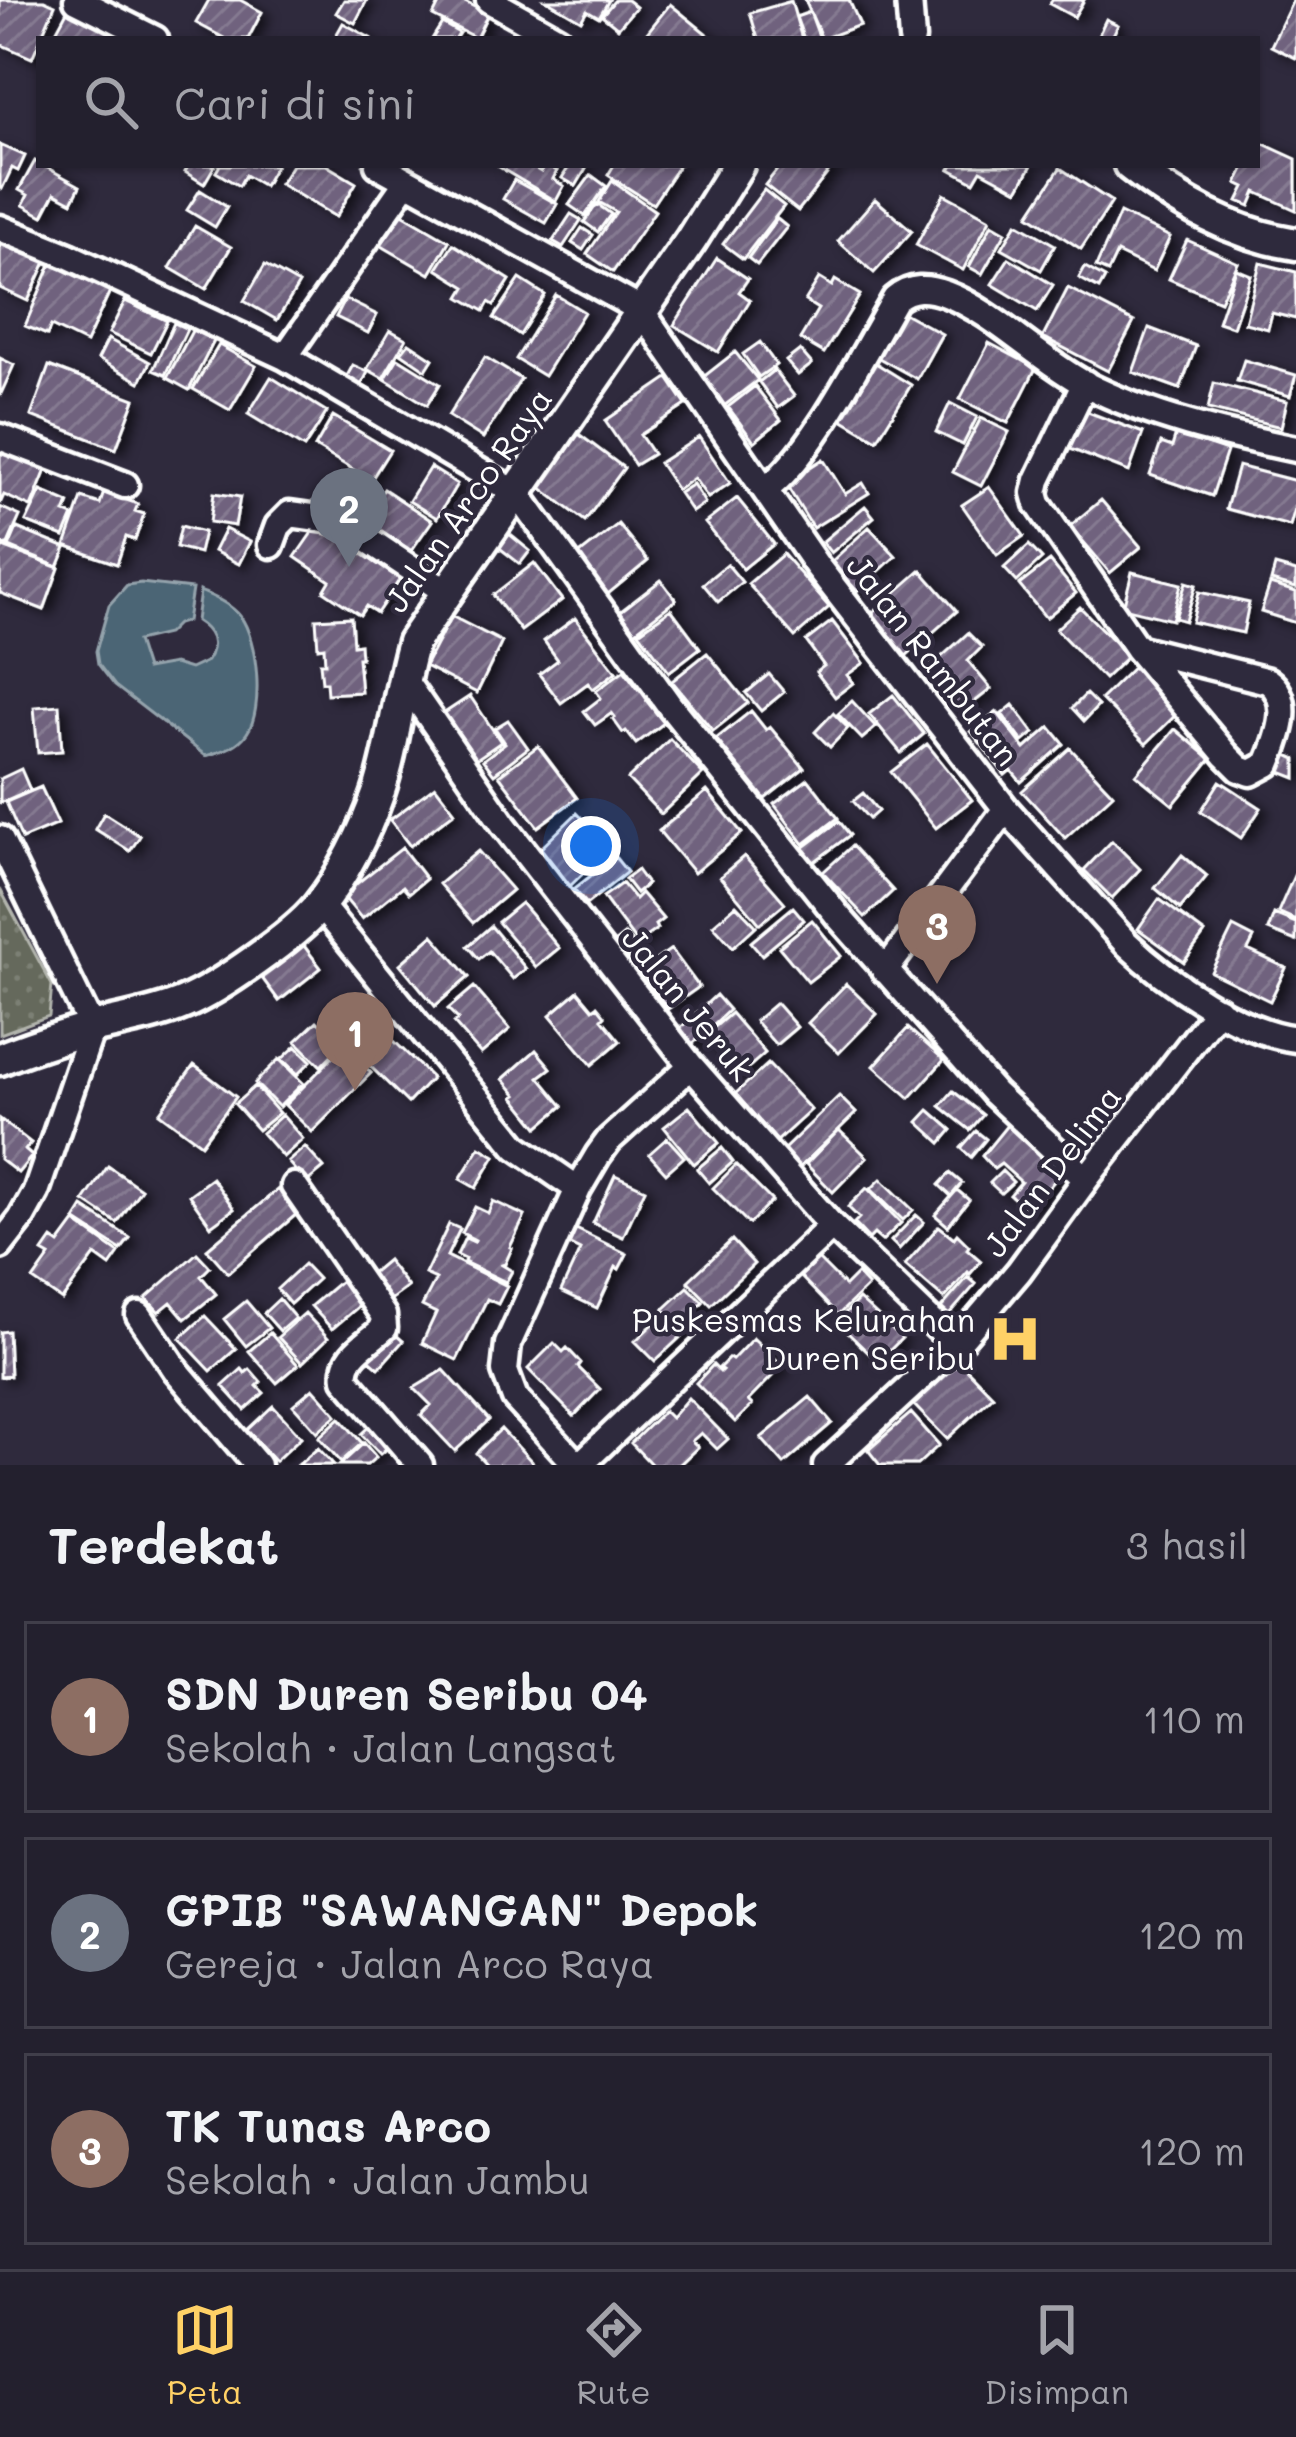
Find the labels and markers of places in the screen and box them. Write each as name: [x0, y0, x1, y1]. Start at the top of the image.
pin: 2: [310, 468, 388, 567]
pin: 3: [898, 885, 976, 984]
pin: 1: [316, 992, 394, 1091]
place label: Puskesmas Kelurahan Duren Seribu: [632, 1297, 975, 1378]
hospital icon: Puskesmas Kelurahan Duren Seribu: [986, 1310, 1044, 1368]

